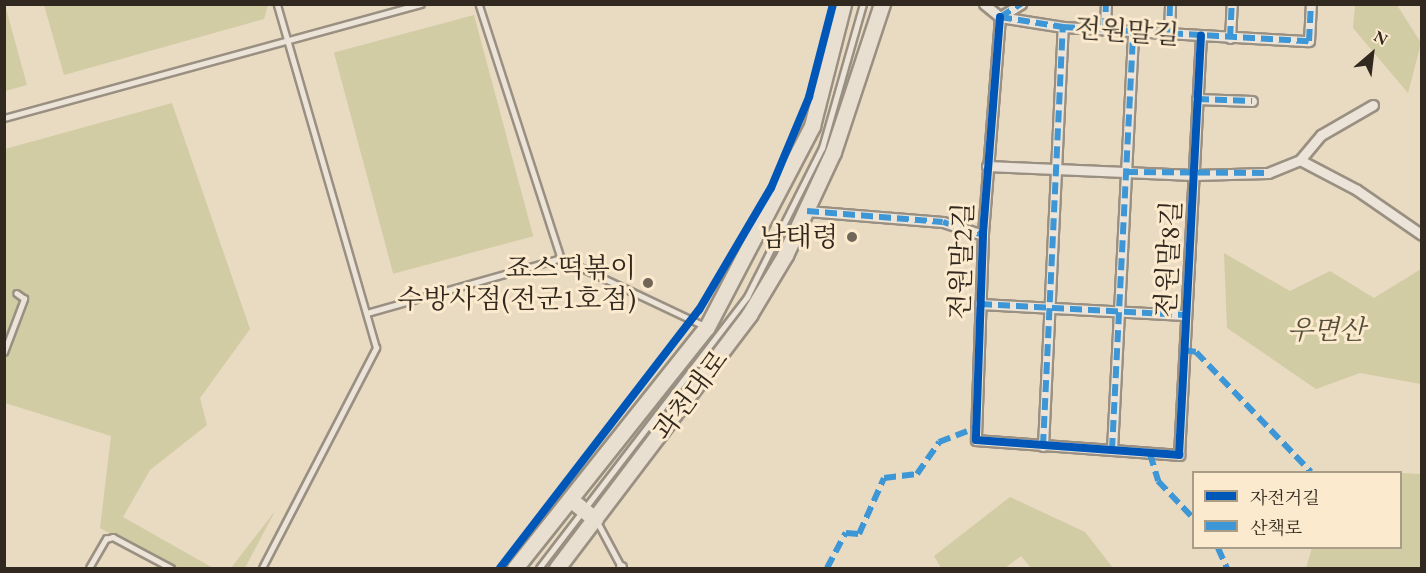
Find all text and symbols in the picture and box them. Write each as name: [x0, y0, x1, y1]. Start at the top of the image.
street label: 전원말길: [1074, 11, 1180, 51]
north arrow: [1342, 24, 1402, 84]
text: N: [1370, 25, 1391, 50]
street label: 전원말8길: [1149, 200, 1187, 318]
street label: 전원말2길: [943, 202, 979, 320]
place label: 남태령: [760, 221, 838, 253]
marker: 남태령: [843, 228, 861, 246]
place label: 죠스떡볶이 수방사점(전군1호점): [397, 251, 636, 314]
marker: 죠스떡볶이 수방사점(전군1호점): [641, 276, 655, 290]
park label: 우면산: [1287, 314, 1365, 346]
street label: 과천대로: [646, 344, 734, 446]
legend: [1192, 471, 1402, 549]
text: 자전거길: [1250, 486, 1320, 509]
text: 산책로: [1250, 516, 1302, 539]

